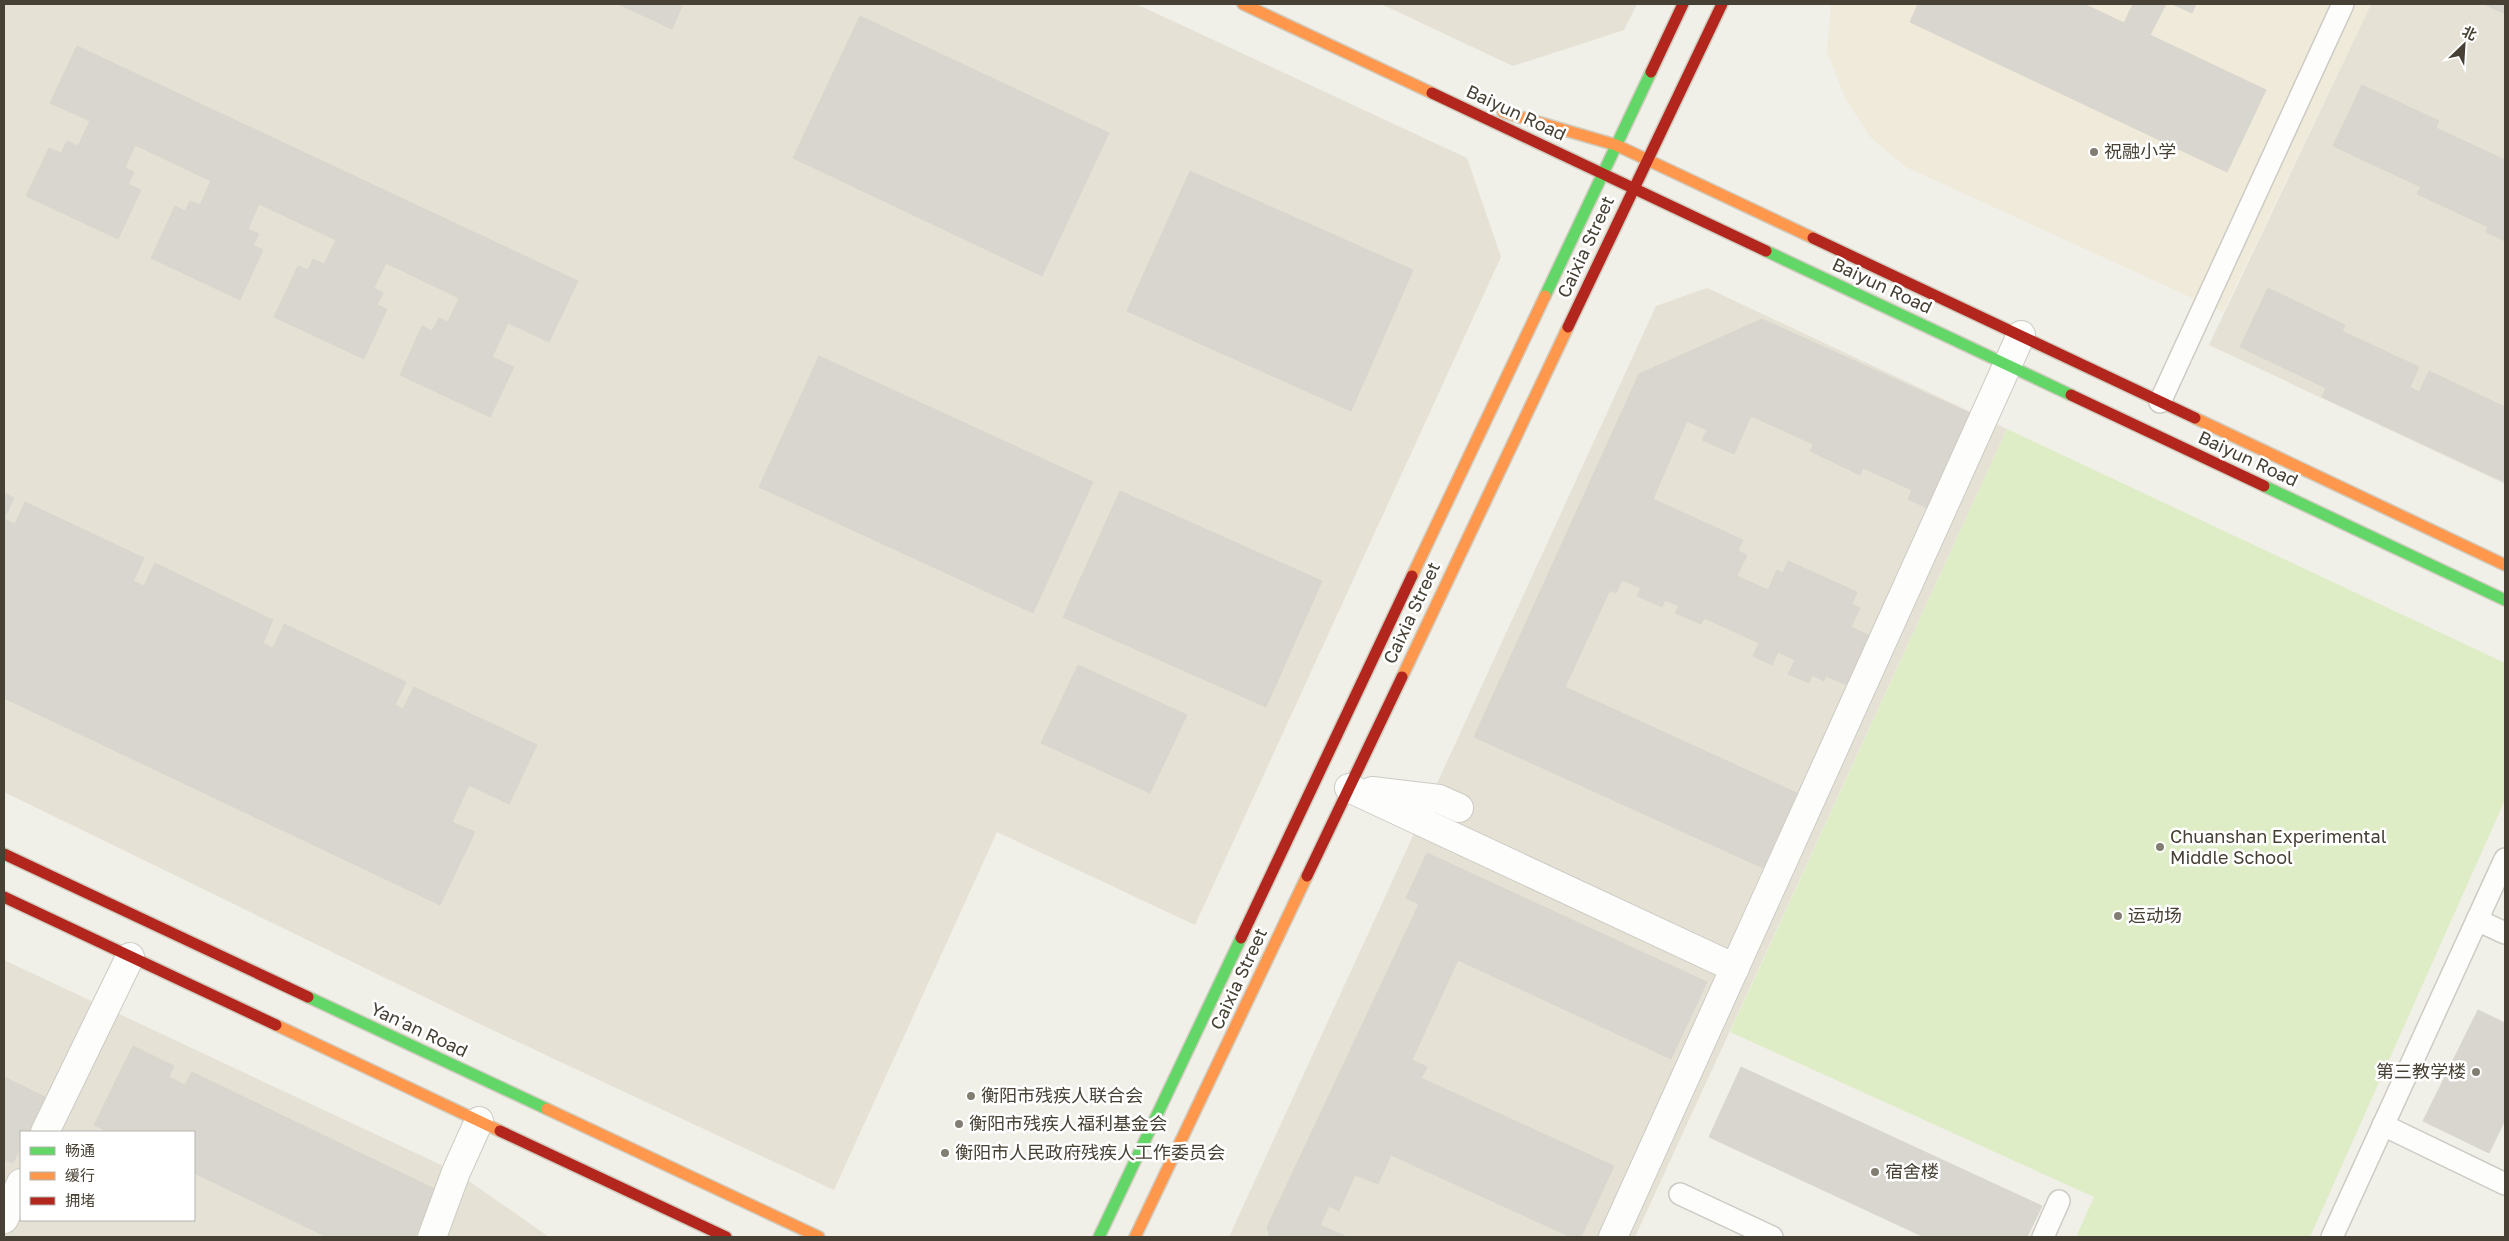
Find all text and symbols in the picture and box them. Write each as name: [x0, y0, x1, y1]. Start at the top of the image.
north arrow: [2439, 20, 2489, 70]
text: 北: [2460, 22, 2480, 43]
street label: Baiyun Road: [1463, 79, 1570, 145]
place label: 祝融小学: [2104, 140, 2176, 162]
marker: 祝融小学: [2088, 146, 2100, 158]
street label: Caixia Street: [1552, 192, 1618, 301]
street label: Baiyun Road: [1829, 252, 1936, 318]
street label: Baiyun Road: [2195, 425, 2302, 491]
street label: Caixia Street: [1378, 558, 1444, 667]
place label: Chuanshan Experimental Middle School: [2170, 825, 2387, 868]
marker: Chuanshan Experimental Middle School: [2154, 841, 2166, 853]
place label: 运动场: [2128, 904, 2182, 926]
marker: 运动场: [2112, 910, 2124, 922]
street label: Caixia Street: [1205, 924, 1271, 1033]
street label: Yan'an Road: [367, 997, 472, 1061]
place label: 第三教学楼: [2376, 1060, 2466, 1082]
marker: 第三教学楼: [2470, 1066, 2482, 1078]
place label: 衡阳市残疾人联合会: [981, 1084, 1143, 1106]
marker: 衡阳市残疾人联合会: [965, 1090, 977, 1102]
place label: 衡阳市残疾人福利基金会: [969, 1112, 1167, 1134]
marker: 衡阳市残疾人福利基金会: [953, 1118, 965, 1130]
legend: [20, 1131, 195, 1221]
text: 畅通: [65, 1141, 95, 1159]
place label: 衡阳市人民政府残疾人工作委员会: [955, 1141, 1225, 1163]
marker: 衡阳市人民政府残疾人工作委员会: [939, 1147, 951, 1159]
place label: 宿舍楼: [1885, 1160, 1939, 1182]
text: 缓行: [65, 1166, 95, 1184]
marker: 宿舍楼: [1869, 1166, 1881, 1178]
text: 拥堵: [65, 1191, 95, 1209]

